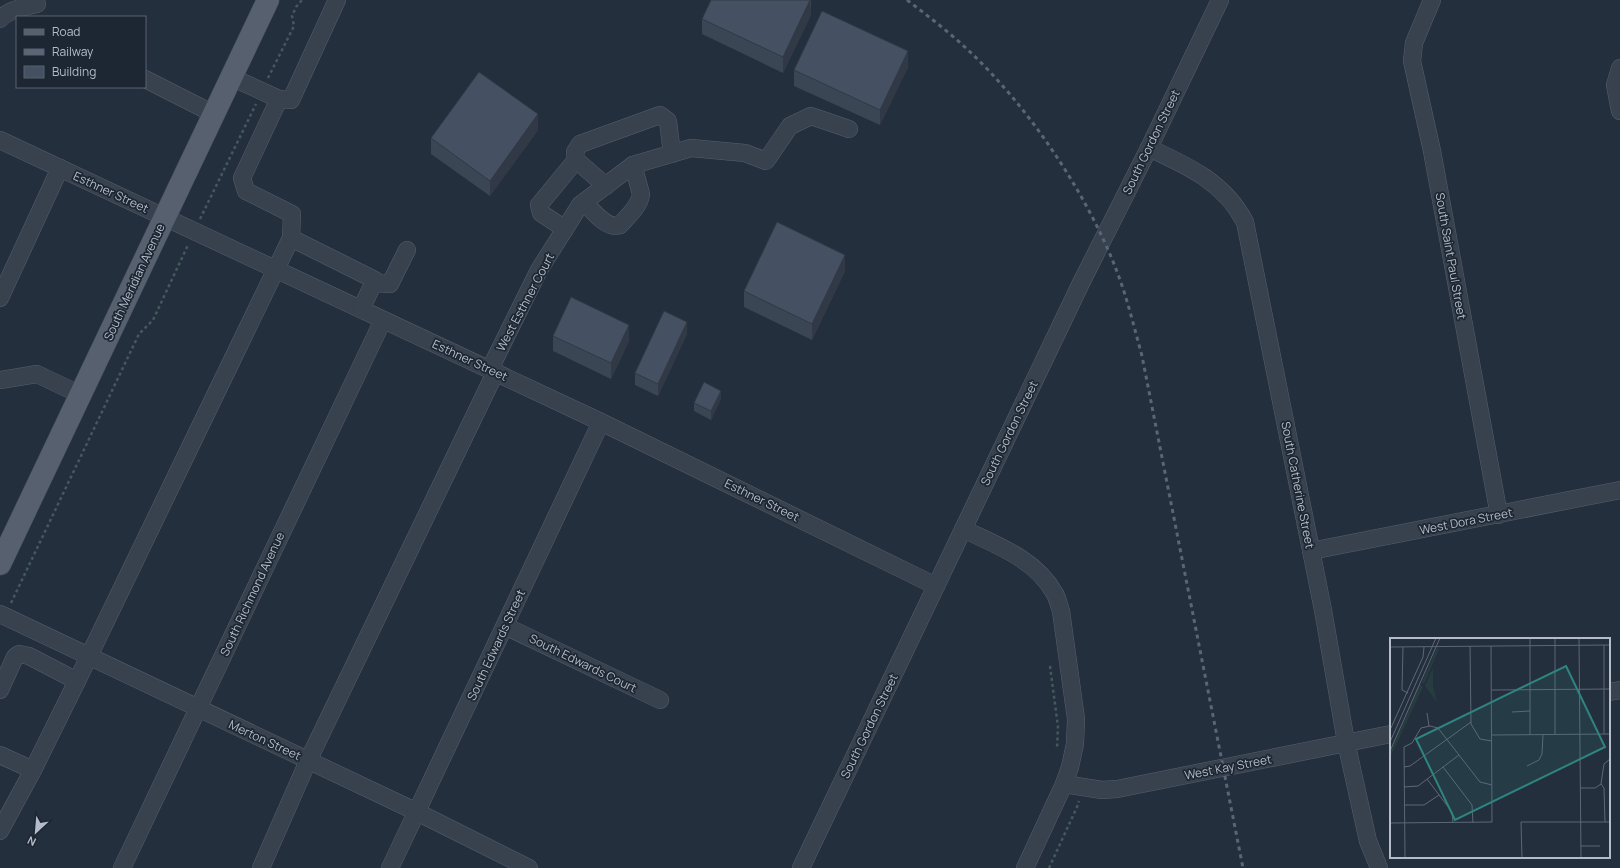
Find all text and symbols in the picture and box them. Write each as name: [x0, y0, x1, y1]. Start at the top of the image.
legend: [16, 16, 146, 88]
text: Road: [52, 23, 80, 40]
text: Railway: [52, 43, 94, 60]
text: Building: [52, 63, 96, 80]
street label: South Gordon Street: [1118, 87, 1184, 197]
street label: Esthner Street: [71, 167, 152, 217]
street label: South Saint Paul Street: [1431, 191, 1471, 321]
street label: South Meridian Avenue: [99, 221, 169, 343]
street label: West Esthner Court: [492, 250, 558, 354]
street label: Esthner Street: [430, 335, 511, 385]
street label: South Gordon Street: [976, 378, 1042, 488]
street label: South Catherine Street: [1277, 420, 1319, 550]
street label: Esthner Street: [722, 475, 802, 526]
street label: West Dora Street: [1418, 504, 1514, 538]
street label: South Richmond Avenue: [216, 529, 288, 659]
street label: South Edwards Street: [463, 587, 529, 703]
street label: South Edwards Court: [527, 630, 640, 696]
inset map: [1390, 638, 1610, 858]
street label: South Gordon Street: [836, 671, 902, 781]
street label: Merton Street: [226, 716, 304, 764]
street label: West Kay Street: [1183, 750, 1273, 784]
north arrow: [16, 812, 56, 852]
text: N: [24, 833, 38, 850]

